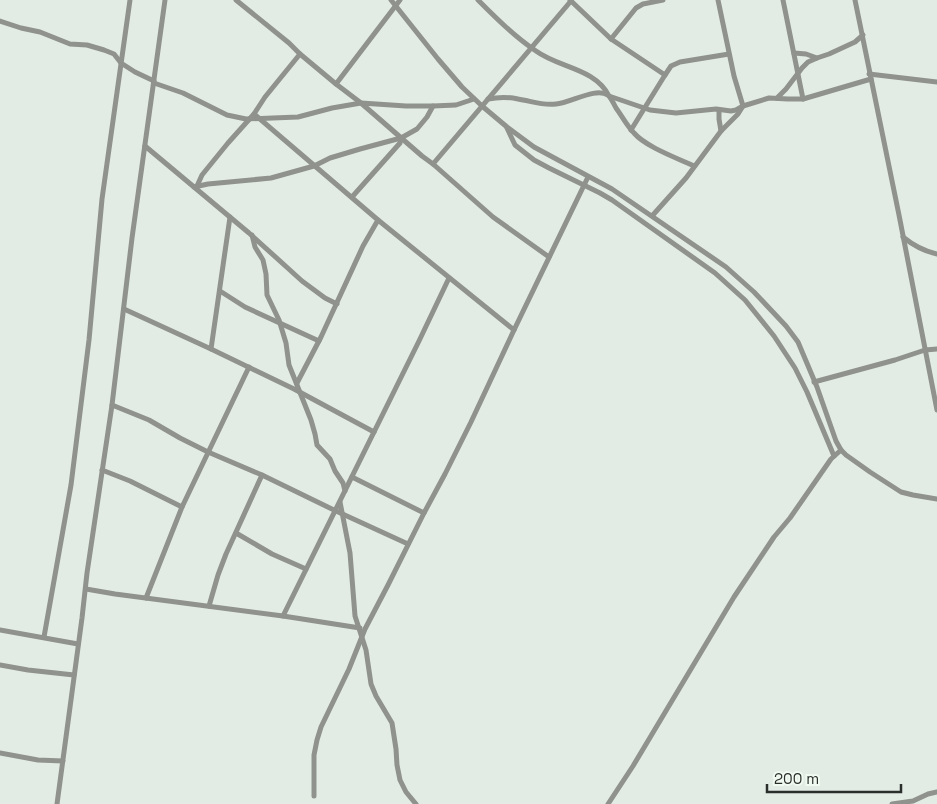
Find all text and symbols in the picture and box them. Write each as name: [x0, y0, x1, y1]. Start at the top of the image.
scale bar: [767, 762, 901, 794]
text: 200 m: [774, 769, 819, 788]

